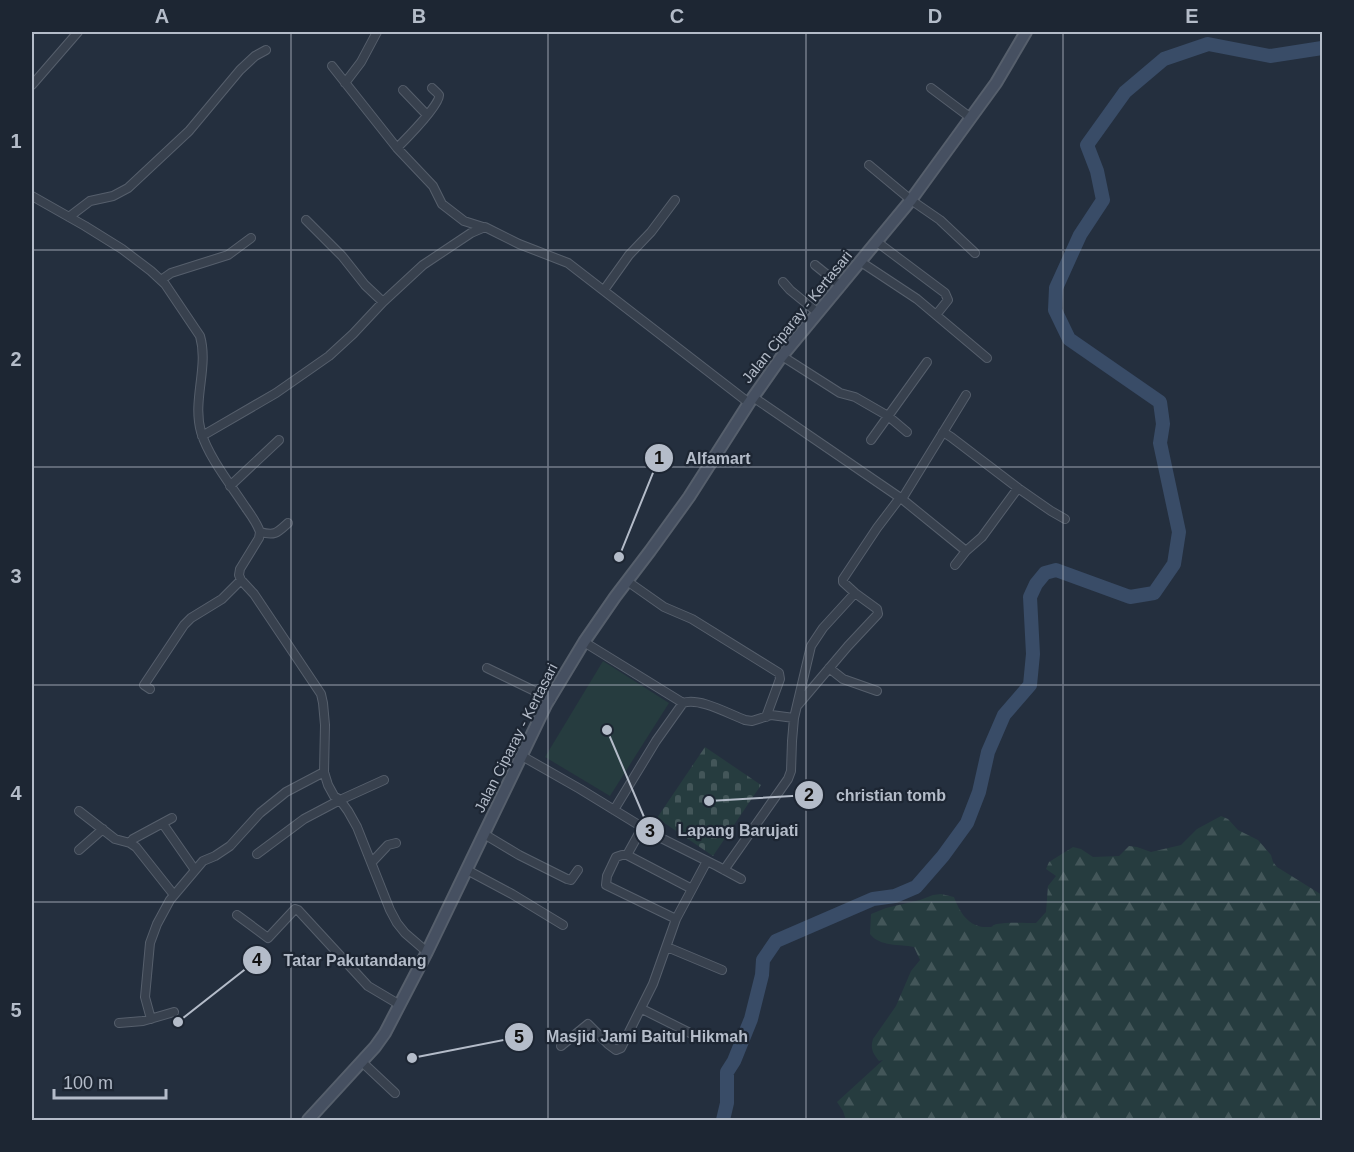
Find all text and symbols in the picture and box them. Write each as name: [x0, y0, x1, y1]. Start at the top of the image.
text: A: [155, 5, 169, 27]
text: B: [412, 5, 426, 27]
text: C: [670, 5, 684, 27]
text: D: [928, 5, 942, 27]
text: E: [1185, 5, 1199, 27]
text: 1: [10, 130, 22, 152]
street label: Jalan Ciparay - Kertasari: [738, 247, 855, 386]
text: 2: [10, 348, 22, 370]
callout: Alfamart: [644, 441, 763, 475]
text: 1: [654, 448, 664, 468]
text: Alfamart: [686, 450, 751, 467]
text: 3: [10, 565, 22, 587]
street label: Jalan Ciparay - Kertasari: [471, 660, 561, 815]
callout: christian tomb: [794, 778, 959, 812]
text: 4: [10, 782, 22, 804]
text: 2: [804, 785, 814, 805]
text: christian tomb: [836, 787, 946, 804]
callout: Lapang Barujati: [635, 814, 810, 848]
text: 3: [645, 821, 655, 841]
text: Lapang Barujati: [678, 822, 798, 839]
callout: Tatar Pakutandang: [242, 943, 439, 977]
text: 4: [252, 950, 262, 970]
text: Tatar Pakutandang: [284, 952, 426, 969]
text: 5: [10, 999, 22, 1021]
callout: Masjid Jami Baitul Hikmah: [504, 1020, 760, 1054]
text: 5: [514, 1027, 524, 1047]
text: Masjid Jami Baitul Hikmah: [546, 1028, 748, 1045]
scale bar: [54, 1062, 166, 1100]
text: 100 m: [63, 1073, 113, 1093]

